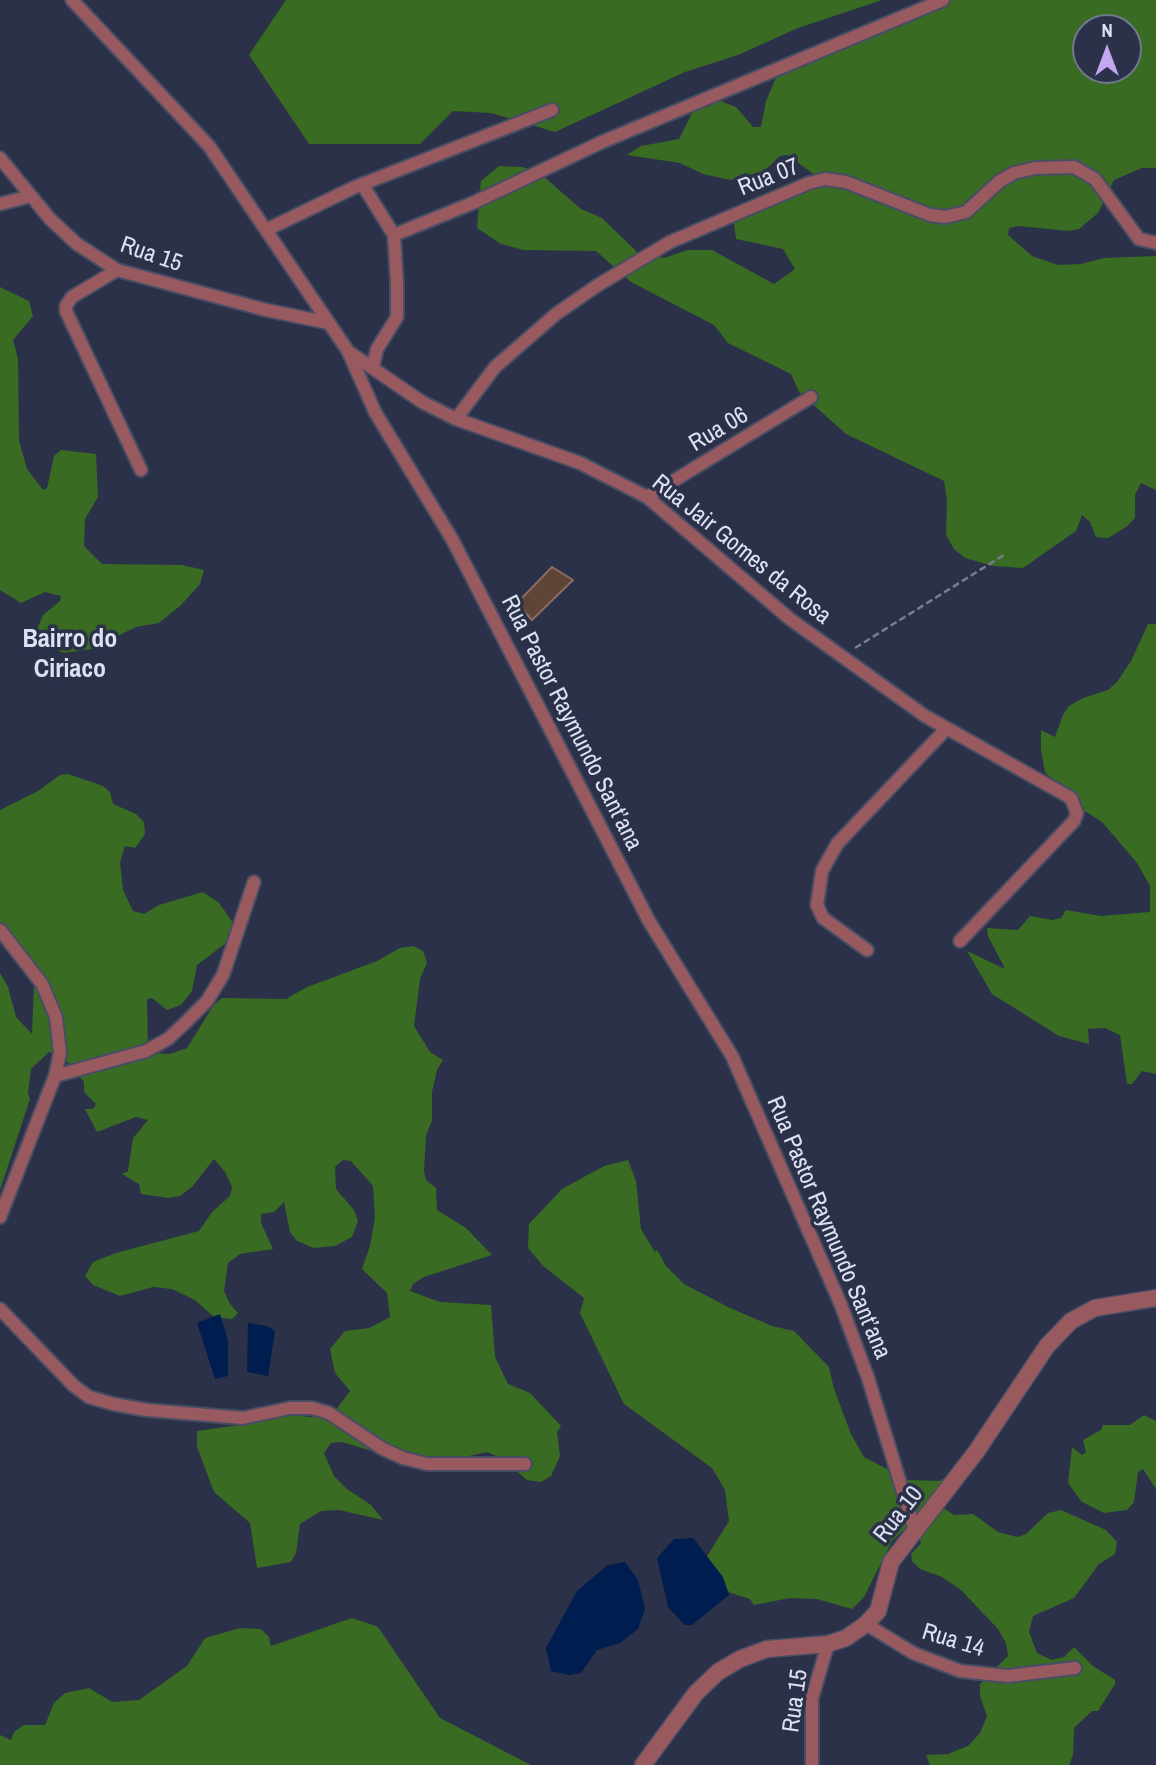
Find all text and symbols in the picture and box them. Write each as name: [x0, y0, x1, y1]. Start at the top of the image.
north arrow: [1072, 14, 1142, 84]
text: N: [1101, 17, 1113, 43]
street label: Rua 07: [734, 153, 804, 203]
street label: Rua 15: [116, 231, 186, 279]
street label: Rua 06: [684, 401, 754, 459]
street label: Rua Jair Gomes da Rosa: [646, 469, 836, 631]
street label: Rua Pastor Raymundo Sant’ana: [494, 591, 648, 855]
district label: Bairro do Ciriaco: [23, 624, 117, 686]
street label: Rua Pastor Raymundo Sant’ana: [760, 1092, 896, 1364]
street label: Rua 10: [868, 1481, 930, 1549]
street label: Rua 14: [918, 1618, 988, 1664]
street label: Rua 15: [777, 1668, 815, 1734]

